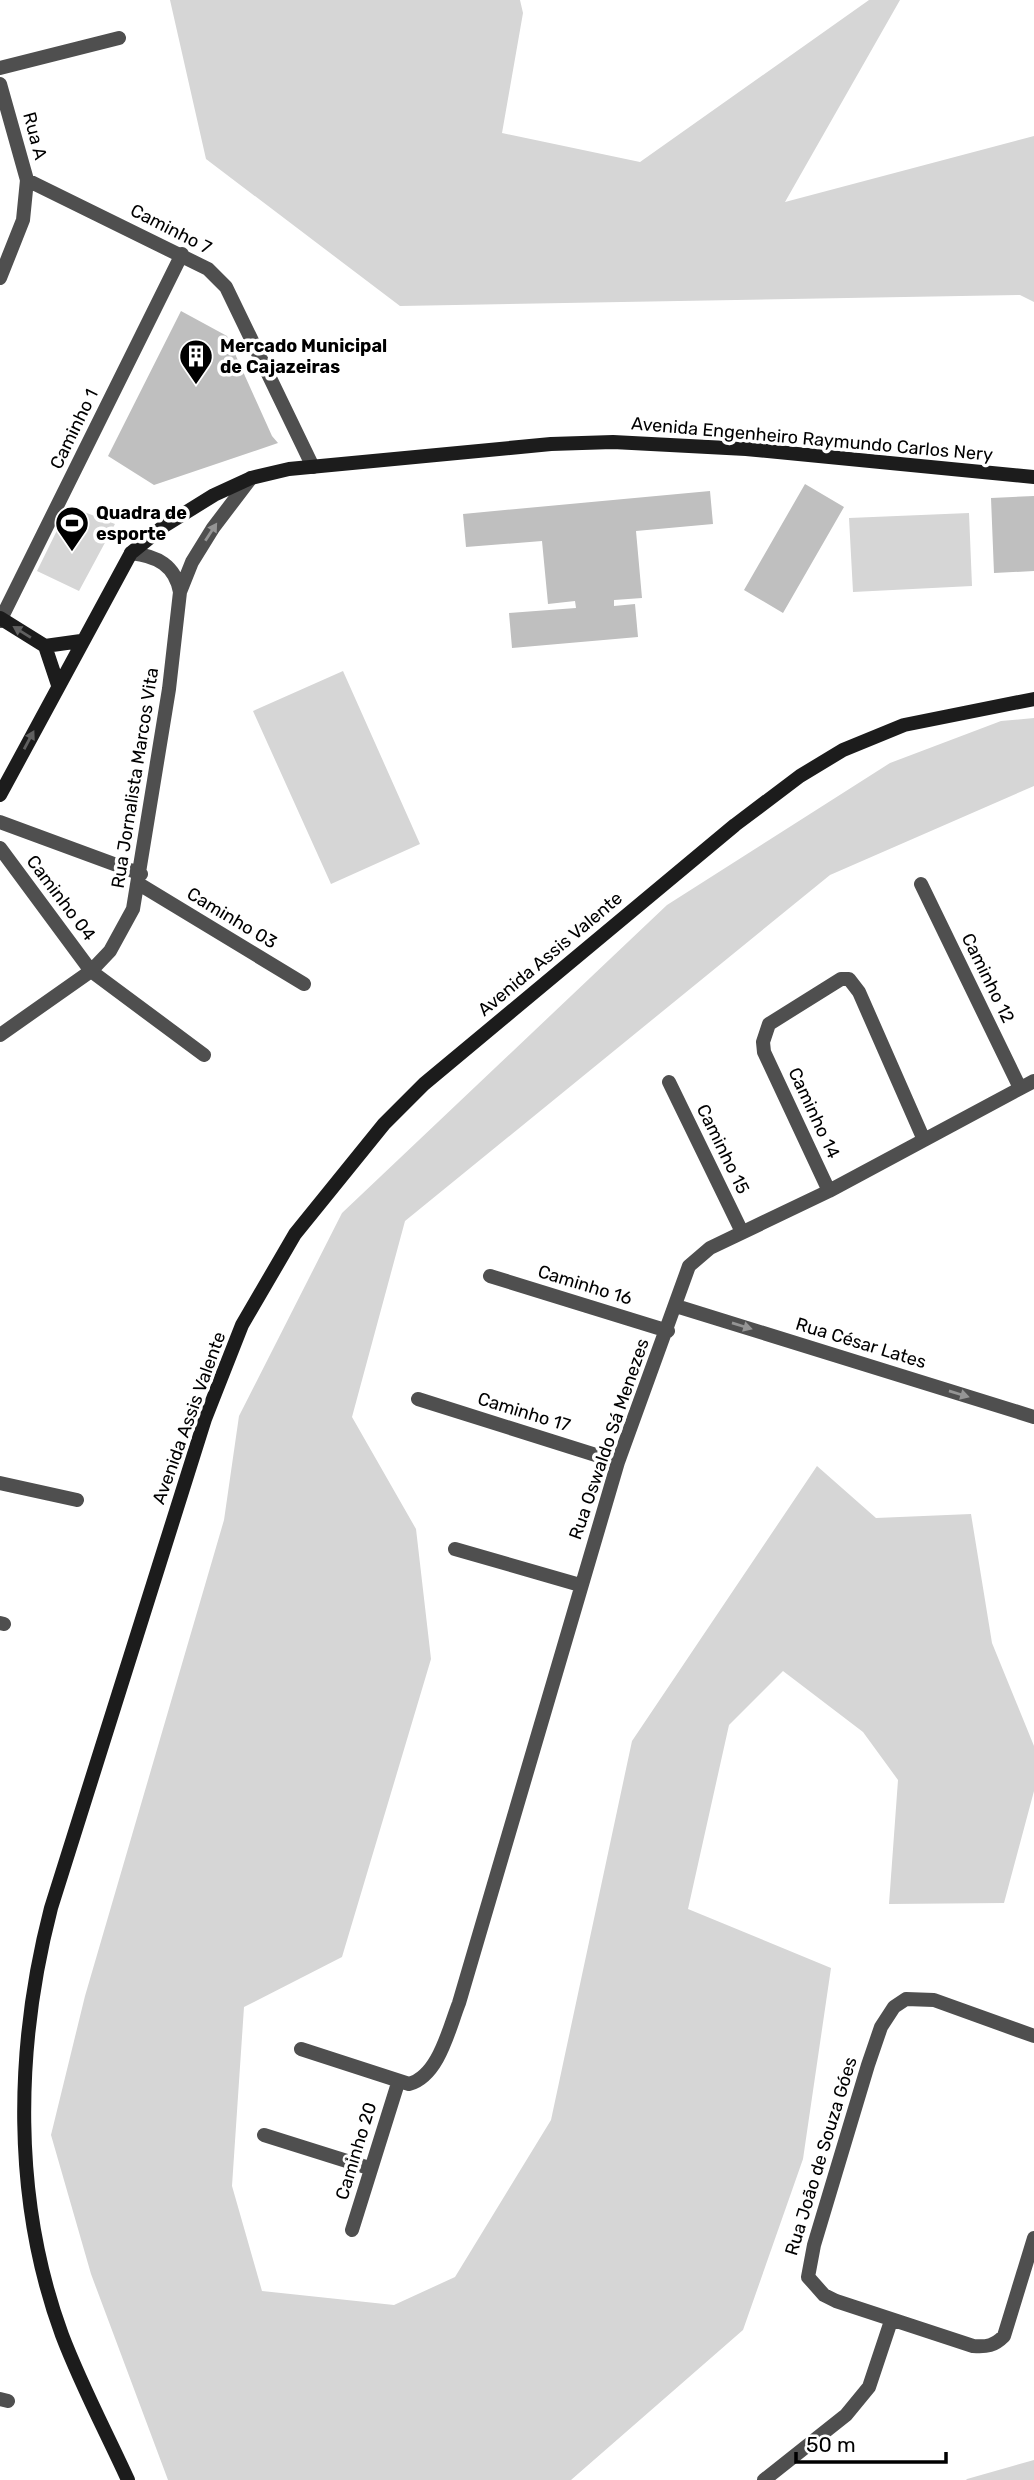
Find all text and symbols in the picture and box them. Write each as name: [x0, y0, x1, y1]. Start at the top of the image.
street label: Rua A: [18, 110, 52, 162]
street label: Caminho 7: [127, 199, 215, 259]
place label: Mercado Municipal de Cajazeiras: [220, 335, 387, 378]
building icon: Mercado Municipal de Cajazeiras: [177, 337, 215, 386]
street label: Caminho 1: [45, 385, 103, 473]
street label: Avenida Engenheiro Raymundo Carlos Nery: [630, 412, 994, 466]
place label: Quadra de esporte: [96, 502, 187, 545]
sports icon: Quadra de esporte: [53, 504, 91, 553]
one-way arrow: [204, 523, 217, 542]
one-way arrow: [13, 625, 32, 638]
street label: Rua Jornalista Marcos Vita: [107, 666, 163, 890]
one-way arrow: [23, 730, 34, 750]
street label: Caminho 04: [22, 851, 100, 945]
street label: Caminho 03: [183, 883, 281, 953]
street label: Avenida Assis Valente: [473, 887, 627, 1021]
street label: Caminho 12: [957, 930, 1019, 1026]
street label: Caminho 14: [783, 1064, 845, 1162]
street label: Caminho 15: [692, 1100, 754, 1198]
street label: Caminho 16: [535, 1260, 635, 1310]
street label: Rua César Lates: [793, 1313, 929, 1373]
one-way arrow: [731, 1321, 752, 1332]
street label: Avenida Assis Valente: [148, 1329, 230, 1507]
street label: Rua Oswaldo Sá Menezes: [564, 1336, 654, 1542]
street label: Caminho 17: [475, 1387, 573, 1437]
one-way arrow: [949, 1389, 970, 1399]
street label: Rua João de Souza Góes: [780, 2054, 862, 2258]
street label: Caminho 20: [331, 2100, 381, 2202]
scale bar: [796, 2420, 946, 2464]
text: 50 m: [806, 2432, 856, 2457]

